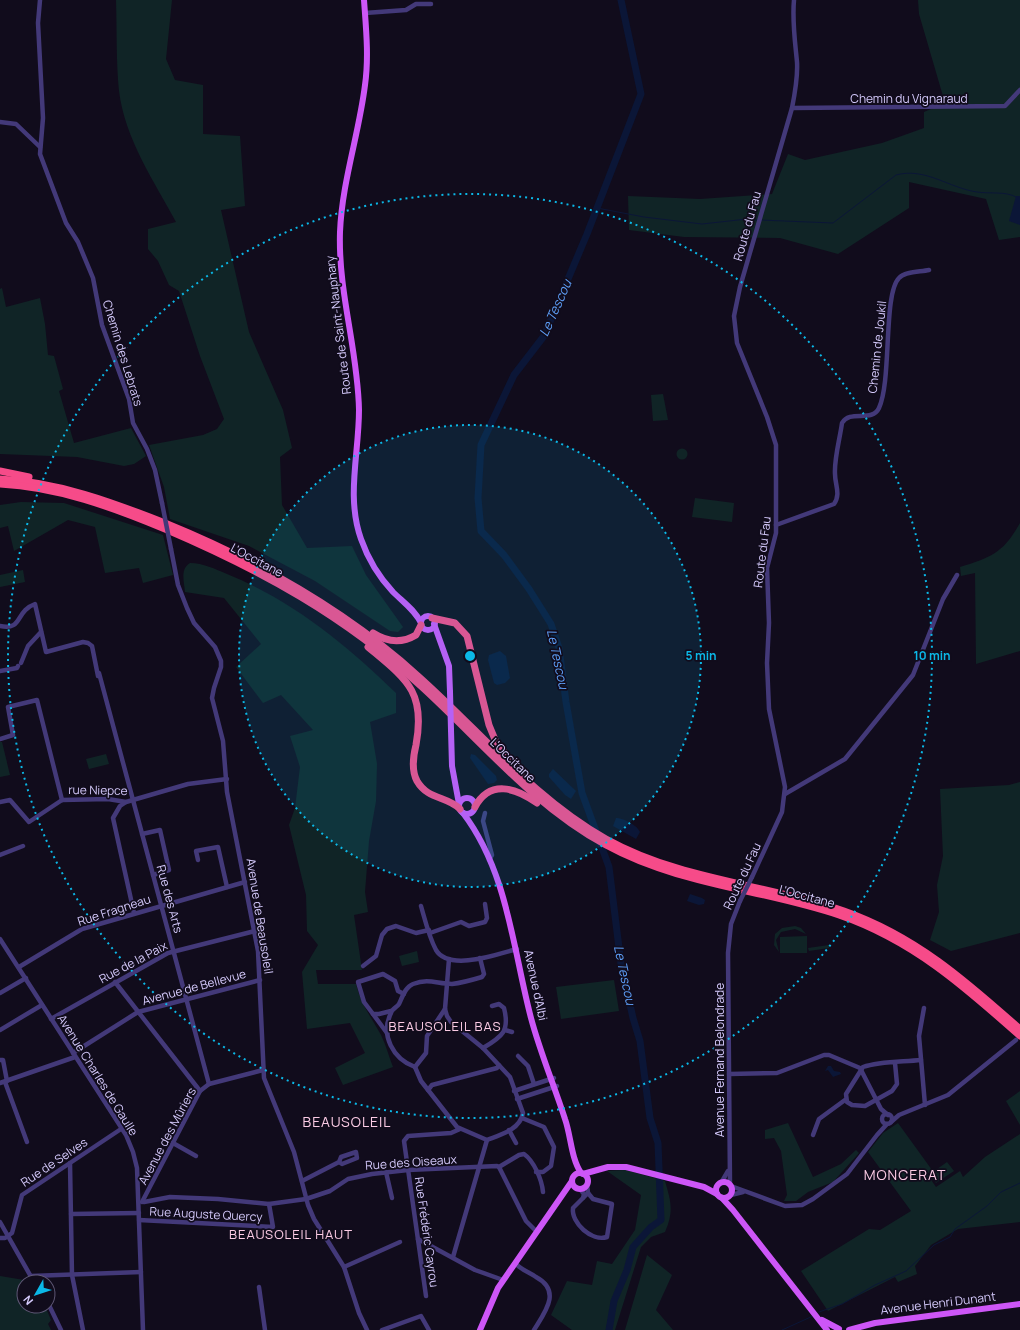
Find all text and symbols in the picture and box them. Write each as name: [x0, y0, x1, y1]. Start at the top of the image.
street label: Chemin du Vignaraud: [850, 90, 968, 107]
street label: Route du Fau: [729, 189, 765, 263]
street label: Route de Saint-Nauphary: [321, 254, 355, 395]
water label: Le Tescou: [534, 276, 576, 339]
street label: Chemin des Lebrats: [99, 298, 147, 408]
street label: Chemin de Joukil: [864, 300, 890, 394]
street label: Route du Fau: [749, 515, 775, 589]
street label: L'Occitane: [228, 539, 286, 581]
water label: Le Tescou: [543, 628, 573, 692]
text: 5 min: [685, 647, 717, 664]
text: 10 min: [913, 647, 951, 664]
centre of rings: [463, 649, 477, 663]
street label: L'Occitane: [487, 734, 539, 786]
street label: rue Niepce: [68, 781, 128, 799]
street label: Route du Fau: [719, 840, 765, 912]
street label: Avenue de Beausoleil: [242, 857, 278, 975]
street label: Rue des Arts: [153, 863, 187, 935]
street label: L'Occitane: [777, 880, 837, 912]
street label: Rue Fragneau: [75, 890, 153, 930]
street label: Rue de la Paix: [96, 937, 171, 987]
water label: Le Tescou: [610, 944, 640, 1008]
street label: Avenue d'Albi: [520, 948, 552, 1022]
street label: Avenue de Bellevue: [140, 965, 248, 1009]
street label: Avenue Fernand Belondrade: [711, 983, 728, 1137]
street label: Avenue Charles de Gaulle: [54, 1011, 142, 1139]
district label: BEAUSOLEIL BAS: [388, 1017, 502, 1035]
street label: Avenue des Mûriers: [134, 1084, 200, 1188]
district label: BEAUSOLEIL: [303, 1112, 391, 1131]
street label: Rue de Selves: [17, 1133, 91, 1191]
street label: Rue des Oiseaux: [365, 1150, 458, 1174]
district label: MONCERAT: [864, 1165, 946, 1184]
street label: Rue Frédéric Cayrou: [411, 1176, 443, 1288]
street label: Rue Auguste Quercy: [149, 1203, 264, 1225]
district label: BEAUSOLEIL HAUT: [229, 1225, 353, 1243]
north arrow: [16, 1274, 56, 1314]
street label: Avenue Henri Dunant: [879, 1287, 997, 1319]
text: N: [19, 1293, 36, 1308]

